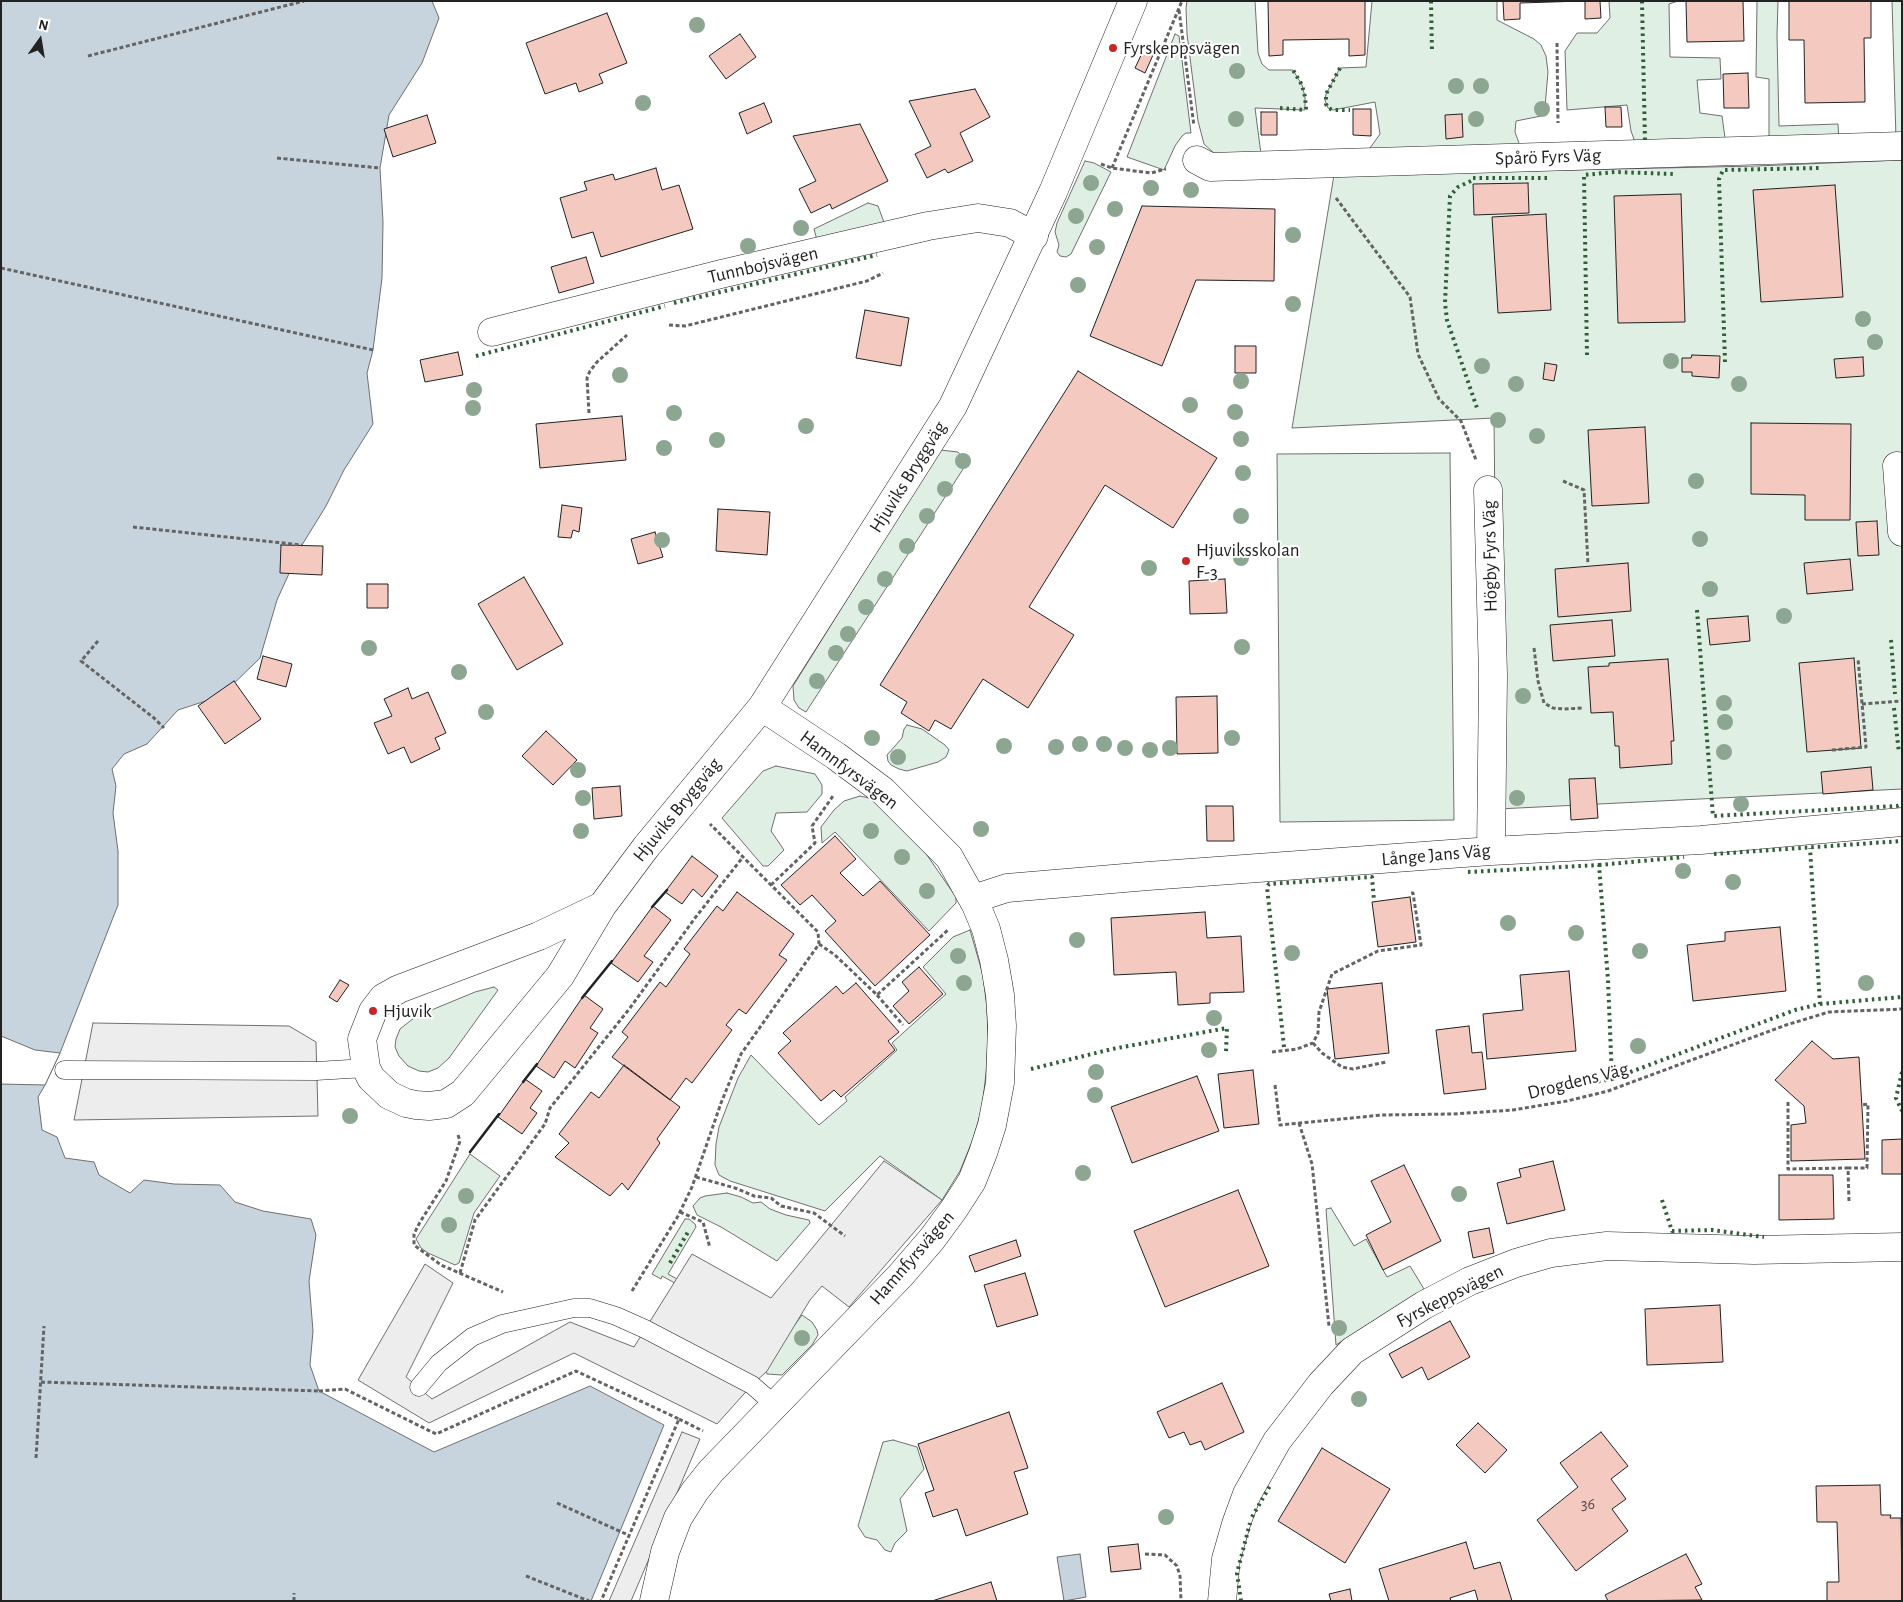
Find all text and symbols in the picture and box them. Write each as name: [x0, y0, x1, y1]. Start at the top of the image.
north arrow: [15, 15, 65, 65]
text: N: [37, 17, 50, 33]
place label: Fyrskeppsvägen: [1123, 37, 1240, 59]
marker: Fyrskeppsvägen: [1107, 42, 1119, 54]
street label: Spårö Fyrs Väg: [1495, 144, 1601, 170]
street label: Tunnbojsvägen: [706, 241, 820, 289]
street label: Hjuviks Bryggväg: [865, 417, 951, 537]
street label: Högby Fyrs Väg: [1478, 500, 1502, 612]
place label: Hjuviksskolan F-3: [1196, 539, 1300, 583]
marker: Hjuviksskolan F-3: [1180, 555, 1192, 567]
street label: Hamnfyrsvägen: [795, 726, 903, 814]
street label: Hjuviks Bryggväg: [628, 753, 726, 867]
street label: Långe Jans Väg: [1381, 839, 1491, 871]
place label: Hjuvik: [383, 1000, 432, 1022]
marker: Hjuvik: [367, 1005, 379, 1017]
street label: Drogdens Väg: [1525, 1057, 1631, 1105]
street label: Hamnfyrsvägen: [865, 1206, 959, 1310]
street label: Fyrskeppsvägen: [1393, 1259, 1507, 1333]
house number: 36: [1581, 1494, 1595, 1514]

